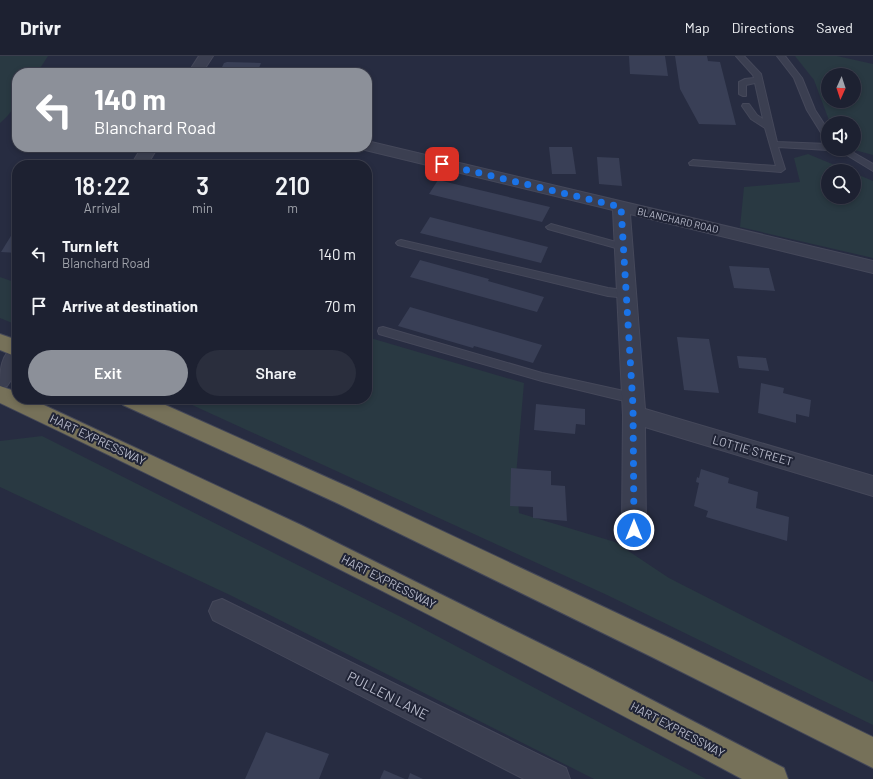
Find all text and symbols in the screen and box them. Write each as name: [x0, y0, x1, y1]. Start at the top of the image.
text: Drivr: [20, 16, 61, 39]
text: Map: [685, 19, 710, 36]
text: Directions: [732, 19, 794, 36]
text: Saved: [816, 19, 853, 36]
north arrow: [821, 68, 861, 108]
map controls: [821, 68, 861, 204]
text: 140 m: [94, 82, 166, 116]
icon: left: [28, 84, 80, 136]
text: Blanchard Road: [94, 116, 216, 138]
button: sound: [821, 116, 861, 156]
pin: [425, 147, 459, 181]
icon: arrive: [431, 153, 453, 175]
button: search: [821, 164, 861, 204]
text: 18:22: [74, 171, 130, 200]
text: 3: [196, 171, 209, 200]
text: 210: [275, 171, 310, 200]
text: Arrival: [84, 200, 120, 216]
text: min: [192, 200, 213, 216]
text: m: [287, 200, 298, 216]
street label: BLANCHARD ROAD: [636, 205, 720, 235]
text: Turn left: [62, 237, 118, 255]
icon: left: [28, 243, 50, 265]
text: 140 m: [319, 245, 356, 263]
text: Blanchard Road: [62, 255, 150, 271]
icon: arrive: [28, 295, 50, 317]
text: Arrive at destination: [62, 297, 198, 315]
text: 70 m: [325, 297, 356, 315]
button: Exit: [28, 350, 188, 396]
button: Share: [196, 350, 356, 396]
street label: HART EXPRESSWAY: [48, 411, 148, 467]
street label: LOTTIE STREET: [711, 432, 795, 468]
position arrow: [613, 509, 655, 551]
street label: HART EXPRESSWAY: [339, 551, 439, 611]
street label: PULLEN LANE: [345, 667, 431, 723]
street label: HART EXPRESSWAY: [629, 698, 727, 760]

